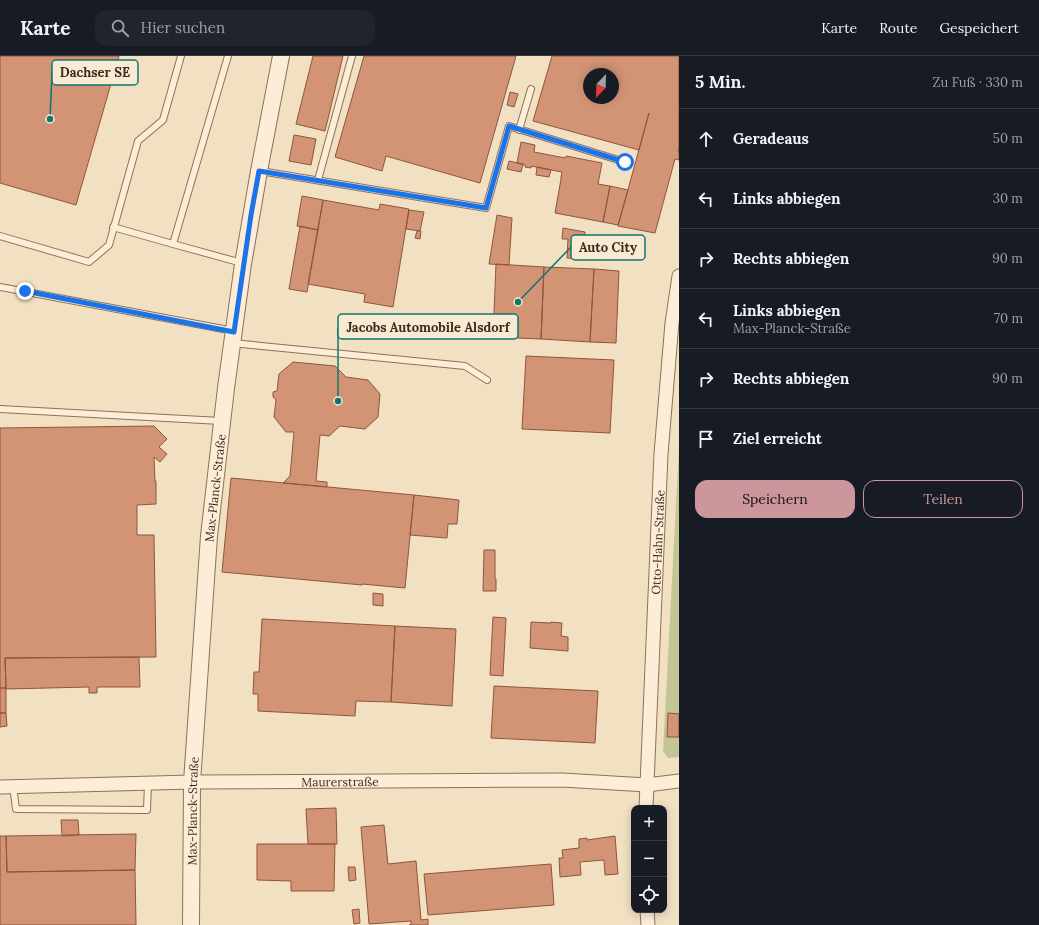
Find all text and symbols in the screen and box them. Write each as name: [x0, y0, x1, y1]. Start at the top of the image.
search box: [95, 10, 375, 46]
text: Karte: [20, 16, 71, 40]
icon: search: [109, 17, 131, 39]
text: Hier suchen: [141, 18, 225, 37]
text: Karte: [821, 19, 857, 37]
text: Route: [879, 19, 917, 37]
text: Gespeichert: [939, 19, 1019, 37]
callout: Dachser SE: [52, 60, 138, 85]
text: Dachser SE: [60, 64, 130, 81]
north arrow: [583, 68, 619, 104]
text: 5 Min.: [695, 71, 745, 93]
text: Zu Fuß · 330 m: [933, 74, 1023, 91]
icon: ahead: [695, 128, 717, 150]
text: Geradeaus: [733, 129, 809, 148]
text: 50 m: [993, 130, 1023, 147]
route start: [616, 153, 634, 171]
icon: left: [695, 188, 717, 210]
text: Links abbiegen: [733, 189, 841, 208]
text: 30 m: [993, 190, 1023, 207]
callout: Auto City: [571, 235, 645, 260]
text: Auto City: [579, 239, 638, 256]
icon: right: [695, 248, 717, 270]
text: Rechts abbiegen: [733, 249, 849, 268]
text: 90 m: [992, 250, 1023, 267]
route end: [16, 282, 34, 300]
text: Links abbiegen: [733, 301, 841, 320]
icon: left: [695, 308, 717, 330]
text: 70 m: [994, 310, 1023, 327]
callout: Jacobs Automobile Alsdorf: [338, 314, 518, 339]
text: Jacobs Automobile Alsdorf: [346, 319, 511, 336]
text: Max-Planck-Straße: [733, 320, 851, 337]
icon: right: [695, 368, 717, 390]
text: Rechts abbiegen: [733, 369, 849, 388]
text: 90 m: [992, 370, 1023, 387]
icon: arrive: [695, 428, 717, 450]
text: Ziel erreicht: [733, 429, 822, 448]
street label: Max-Planck-Straße: [201, 432, 228, 543]
button: Speichern: [695, 480, 855, 518]
button: Teilen: [863, 480, 1023, 518]
street label: Otto-Hahn-Straße: [648, 489, 667, 595]
street label: Max-Planck-Straße: [184, 756, 201, 865]
street label: Maurerstraße: [301, 773, 379, 789]
map controls: [631, 805, 667, 913]
button: +: [631, 805, 667, 841]
button: −: [631, 841, 667, 877]
button: locate: [631, 877, 667, 913]

